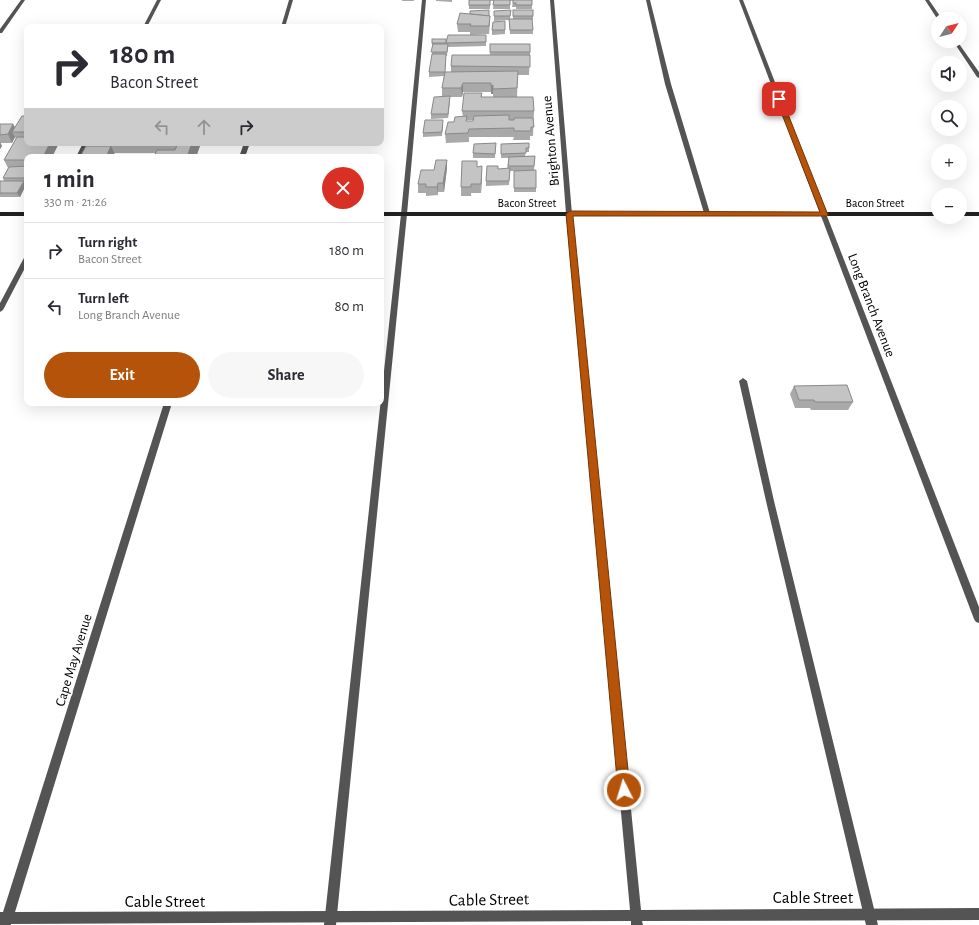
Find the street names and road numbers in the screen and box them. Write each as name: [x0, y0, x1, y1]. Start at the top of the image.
street label: Brighton Avenue: [540, 95, 562, 187]
street label: Bacon Street: [498, 197, 557, 209]
street label: Bacon Street: [846, 197, 905, 209]
street label: Long Branch Avenue: [845, 252, 897, 359]
street label: Cape May Avenue: [53, 612, 95, 708]
street label: Cable Street: [773, 889, 854, 906]
street label: Cable Street: [449, 890, 530, 909]
street label: Cable Street: [125, 893, 206, 910]

